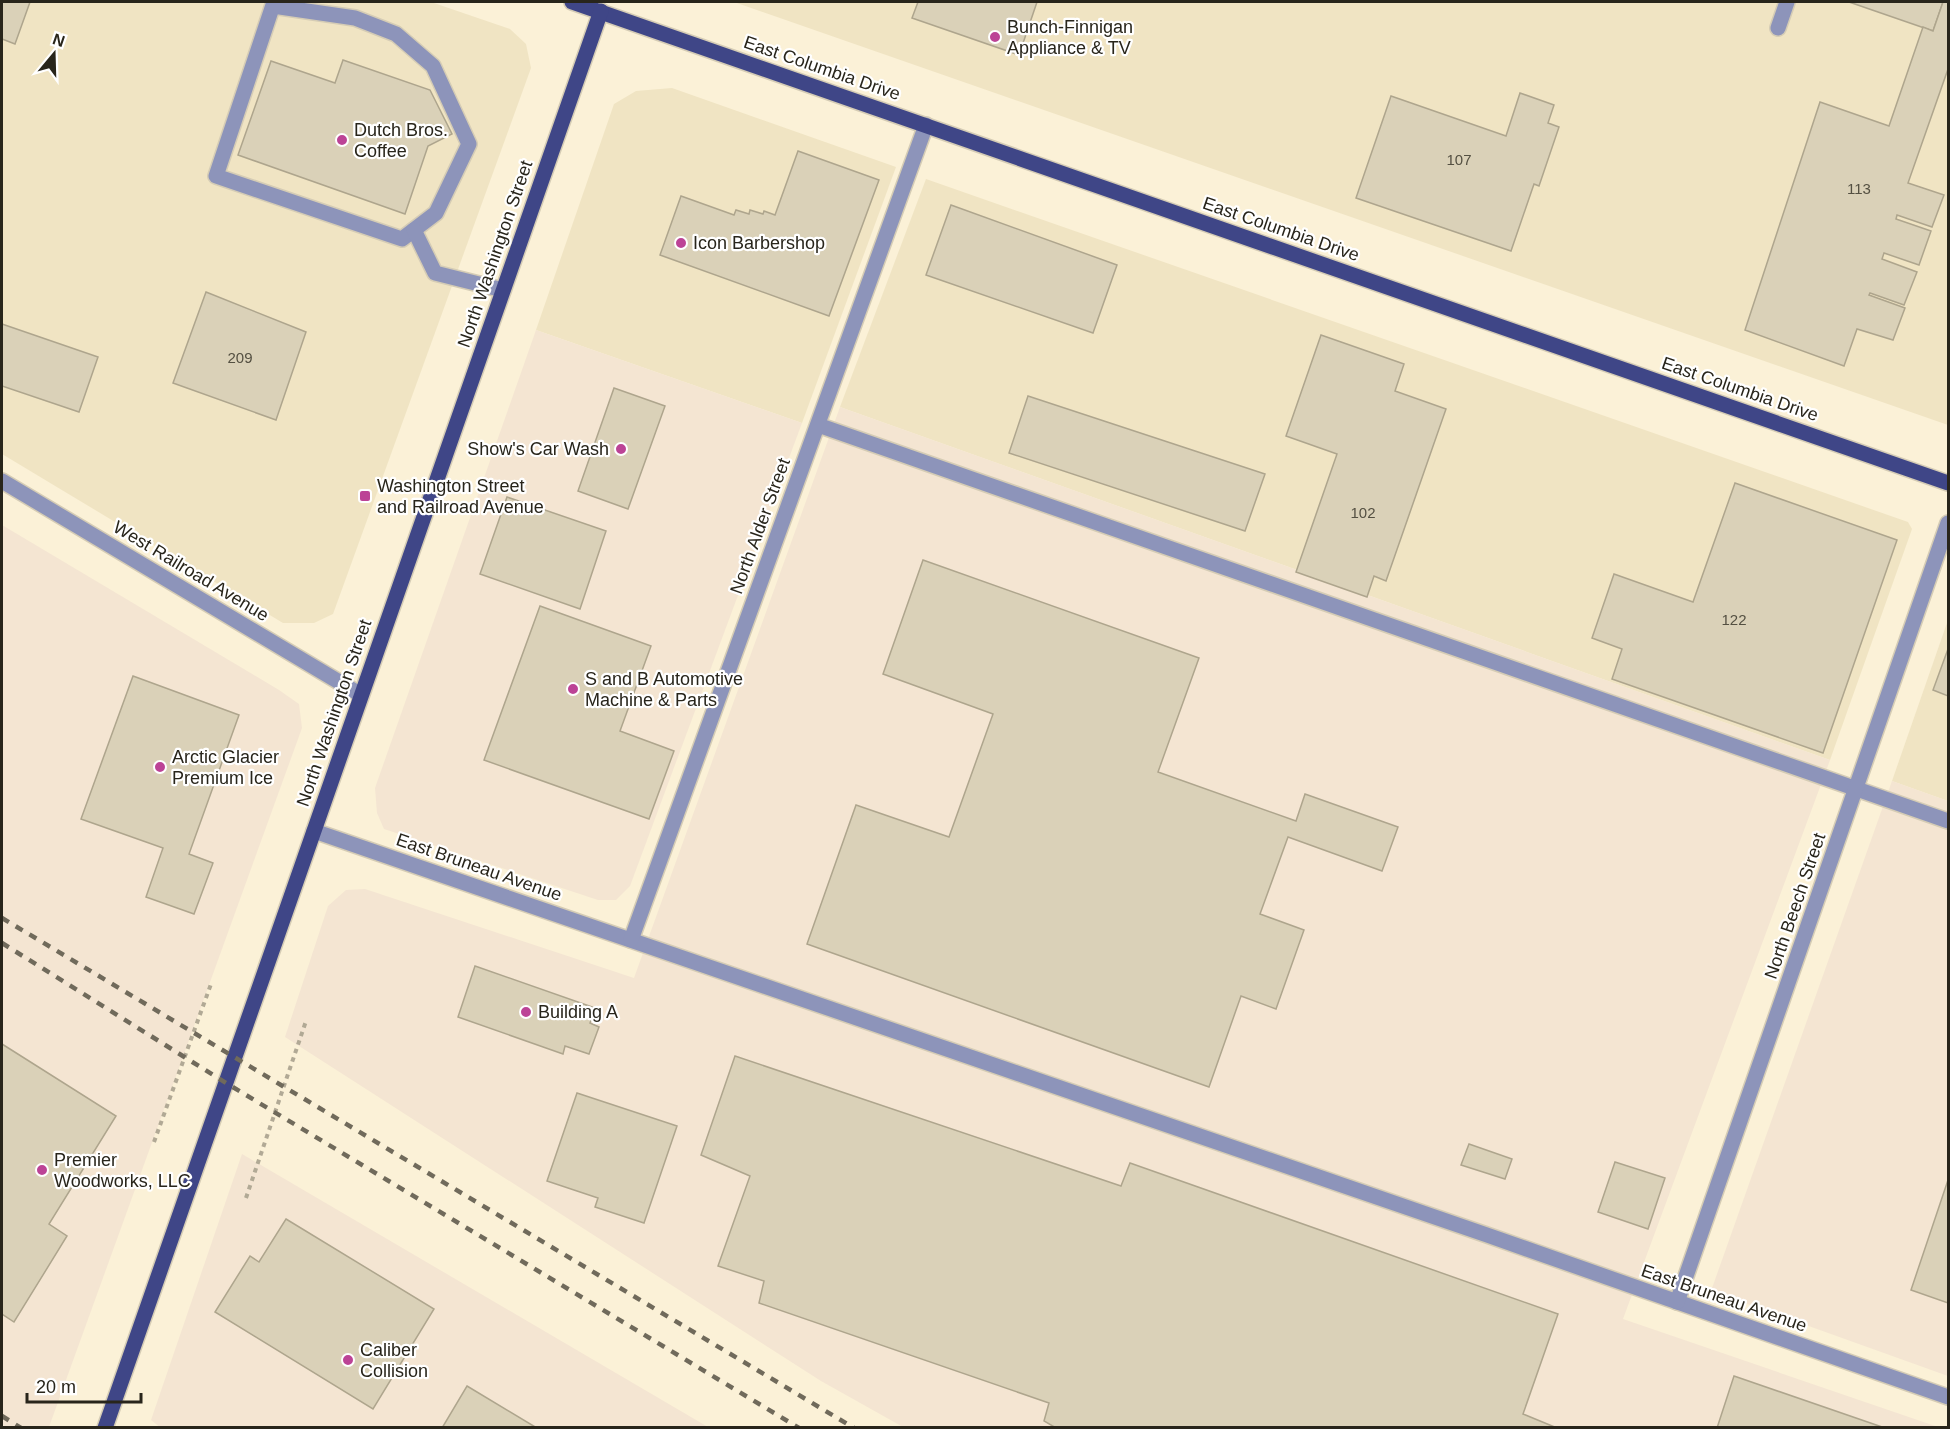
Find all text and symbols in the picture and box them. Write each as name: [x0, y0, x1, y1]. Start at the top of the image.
place label: Bunch-Finnigan Appliance & TV: [1007, 17, 1133, 58]
north arrow: [24, 24, 84, 84]
text: N: [50, 30, 67, 50]
marker: Bunch-Finnigan Appliance & TV: [988, 30, 1002, 44]
street label: East Columbia Drive: [741, 32, 903, 104]
place label: Dutch Bros. Coffee: [354, 120, 448, 161]
marker: Dutch Bros. Coffee: [335, 133, 349, 147]
house number: 107: [1446, 151, 1472, 168]
street label: North Washington Street: [454, 158, 536, 350]
house number: 113: [1847, 180, 1871, 197]
street label: East Columbia Drive: [1200, 193, 1362, 265]
place label: Icon Barbershop: [693, 233, 825, 253]
marker: Icon Barbershop: [674, 236, 688, 250]
house number: 209: [227, 349, 253, 366]
street label: East Columbia Drive: [1659, 353, 1821, 425]
place label: Show's Car Wash: [467, 439, 609, 459]
marker: Show's Car Wash: [614, 442, 628, 456]
street label: North Alder Street: [726, 455, 794, 597]
place label: Washington Street and Railroad Avenue: [377, 476, 544, 517]
marker: Washington Street and Railroad Avenue: [358, 489, 372, 503]
house number: 102: [1350, 504, 1376, 521]
street label: West Railroad Avenue: [110, 517, 272, 625]
house number: 122: [1721, 611, 1747, 628]
street label: North Washington Street: [293, 617, 375, 809]
place label: S and B Automotive Machine & Parts: [585, 669, 743, 710]
marker: S and B Automotive Machine & Parts: [566, 682, 580, 696]
place label: Arctic Glacier Premium Ice: [172, 747, 279, 788]
marker: Arctic Glacier Premium Ice: [153, 760, 167, 774]
street label: East Bruneau Avenue: [394, 829, 564, 905]
street label: North Beech Street: [1761, 830, 1829, 982]
place label: Building A: [538, 1002, 618, 1022]
marker: Building A: [519, 1005, 533, 1019]
place label: Premier Woodworks, LLC: [54, 1150, 191, 1191]
marker: Premier Woodworks, LLC: [35, 1163, 49, 1177]
street label: East Bruneau Avenue: [1639, 1260, 1809, 1336]
place label: Caliber Collision: [360, 1340, 428, 1381]
marker: Caliber Collision: [341, 1353, 355, 1367]
scale bar: [27, 1366, 141, 1404]
text: 20 m: [36, 1377, 76, 1397]

